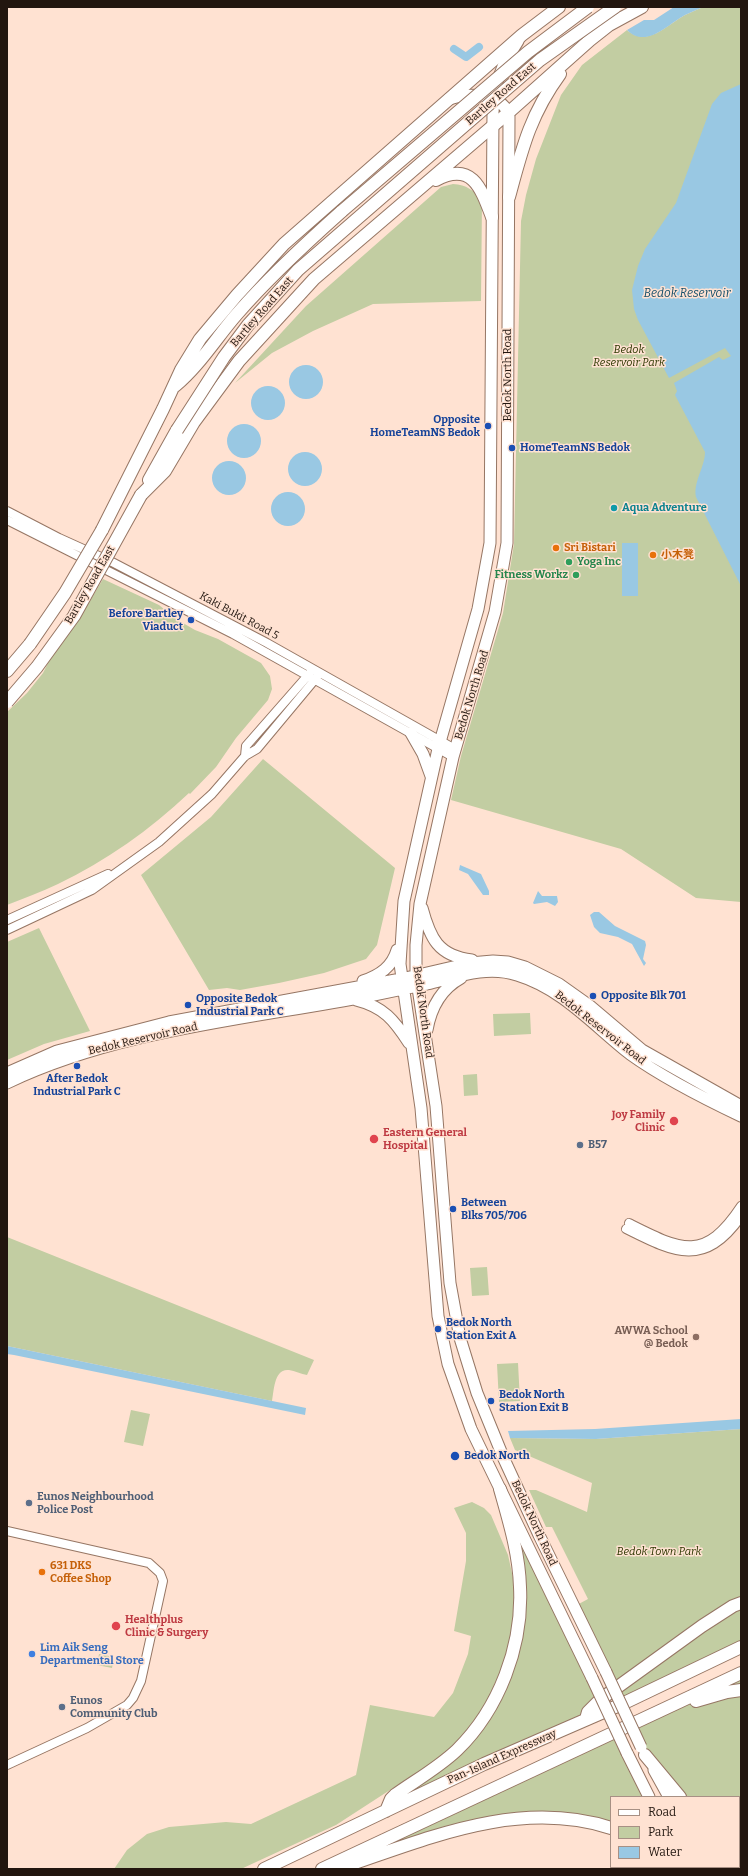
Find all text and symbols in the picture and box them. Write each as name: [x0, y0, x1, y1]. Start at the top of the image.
street label: Bartley Road East: [463, 60, 539, 128]
street label: Bartley Road East: [228, 274, 296, 350]
water label: Bedok Reservoir: [643, 287, 731, 301]
street label: Bedok North Road: [501, 329, 515, 421]
park label: Bedok Reservoir Park: [593, 343, 665, 369]
place label: Opposite HomeTeamNS Bedok: [370, 413, 480, 439]
marker: Opposite HomeTeamNS Bedok: [483, 421, 493, 431]
place label: HomeTeamNS Bedok: [520, 441, 630, 455]
marker: HomeTeamNS Bedok: [507, 443, 517, 453]
place label: Aqua Adventure: [622, 501, 707, 515]
marker: Aqua Adventure: [609, 503, 619, 513]
place label: Sri Bistari: [564, 541, 616, 555]
street label: Bartley Road East: [62, 543, 118, 627]
marker: Sri Bistari: [551, 543, 561, 553]
place label: 小木凳: [661, 548, 694, 562]
marker: 小木凳: [648, 550, 658, 560]
place label: Yoga Inc: [577, 555, 621, 569]
marker: Yoga Inc: [564, 557, 574, 567]
place label: Fitness Workz: [494, 568, 568, 582]
marker: Fitness Workz: [571, 570, 581, 580]
street label: Kaki Bukit Road 5: [197, 590, 281, 642]
place label: Before Bartley Viaduct: [109, 607, 183, 633]
marker: Before Bartley Viaduct: [186, 615, 196, 625]
street label: Bedok North Road: [452, 649, 492, 741]
street label: Bedok North Road: [410, 965, 436, 1059]
street label: Bedok Reservoir Road: [552, 988, 648, 1068]
place label: Opposite Blk 701: [601, 989, 686, 1003]
marker: Opposite Blk 701: [588, 991, 598, 1001]
place label: Opposite Bedok Industrial Park C: [196, 992, 284, 1018]
marker: Opposite Bedok Industrial Park C: [183, 1000, 193, 1010]
street label: Bedok Reservoir Road: [87, 1020, 199, 1058]
marker: After Bedok Industrial Park C: [72, 1061, 82, 1071]
place label: After Bedok Industrial Park C: [33, 1072, 121, 1098]
place label: Joy Family Clinic: [612, 1108, 665, 1134]
marker: Joy Family Clinic: [668, 1115, 680, 1127]
place label: Eastern General Hospital: [383, 1126, 467, 1152]
marker: Eastern General Hospital: [368, 1133, 380, 1145]
place label: B57: [588, 1138, 607, 1152]
marker: B57: [575, 1140, 585, 1150]
place label: Between Blks 705/706: [461, 1196, 527, 1222]
marker: Between Blks 705/706: [448, 1204, 458, 1214]
place label: Bedok North Station Exit A: [446, 1316, 516, 1342]
marker: Bedok North Station Exit A: [433, 1324, 443, 1334]
place label: AWWA School @ Bedok: [614, 1324, 688, 1350]
marker: AWWA School @ Bedok: [691, 1332, 701, 1342]
place label: Bedok North Station Exit B: [499, 1388, 569, 1414]
marker: Bedok North Station Exit B: [486, 1396, 496, 1406]
place label: Bedok North: [464, 1449, 530, 1463]
marker: Bedok North: [449, 1450, 461, 1462]
street label: Bedok North Road: [508, 1478, 560, 1568]
place label: Eunos Neighbourhood Police Post: [37, 1490, 154, 1516]
marker: Eunos Neighbourhood Police Post: [24, 1498, 34, 1508]
park label: Bedok Town Park: [617, 1545, 701, 1559]
place label: 631 DKS Coffee Shop: [50, 1559, 112, 1585]
marker: 631 DKS Coffee Shop: [37, 1567, 47, 1577]
place label: Healthplus Clinic & Surgery: [125, 1613, 208, 1639]
marker: Healthplus Clinic & Surgery: [110, 1620, 122, 1632]
place label: Lim Aik Seng Departmental Store: [40, 1641, 144, 1667]
marker: Lim Aik Seng Departmental Store: [27, 1649, 37, 1659]
place label: Eunos Community Club: [70, 1694, 158, 1720]
marker: Eunos Community Club: [57, 1702, 67, 1712]
street label: Pan-Island Expressway: [445, 1727, 559, 1787]
legend: [610, 1796, 740, 1868]
text: Road: [648, 1805, 676, 1819]
text: Park: [648, 1825, 673, 1839]
text: Water: [648, 1845, 682, 1859]

